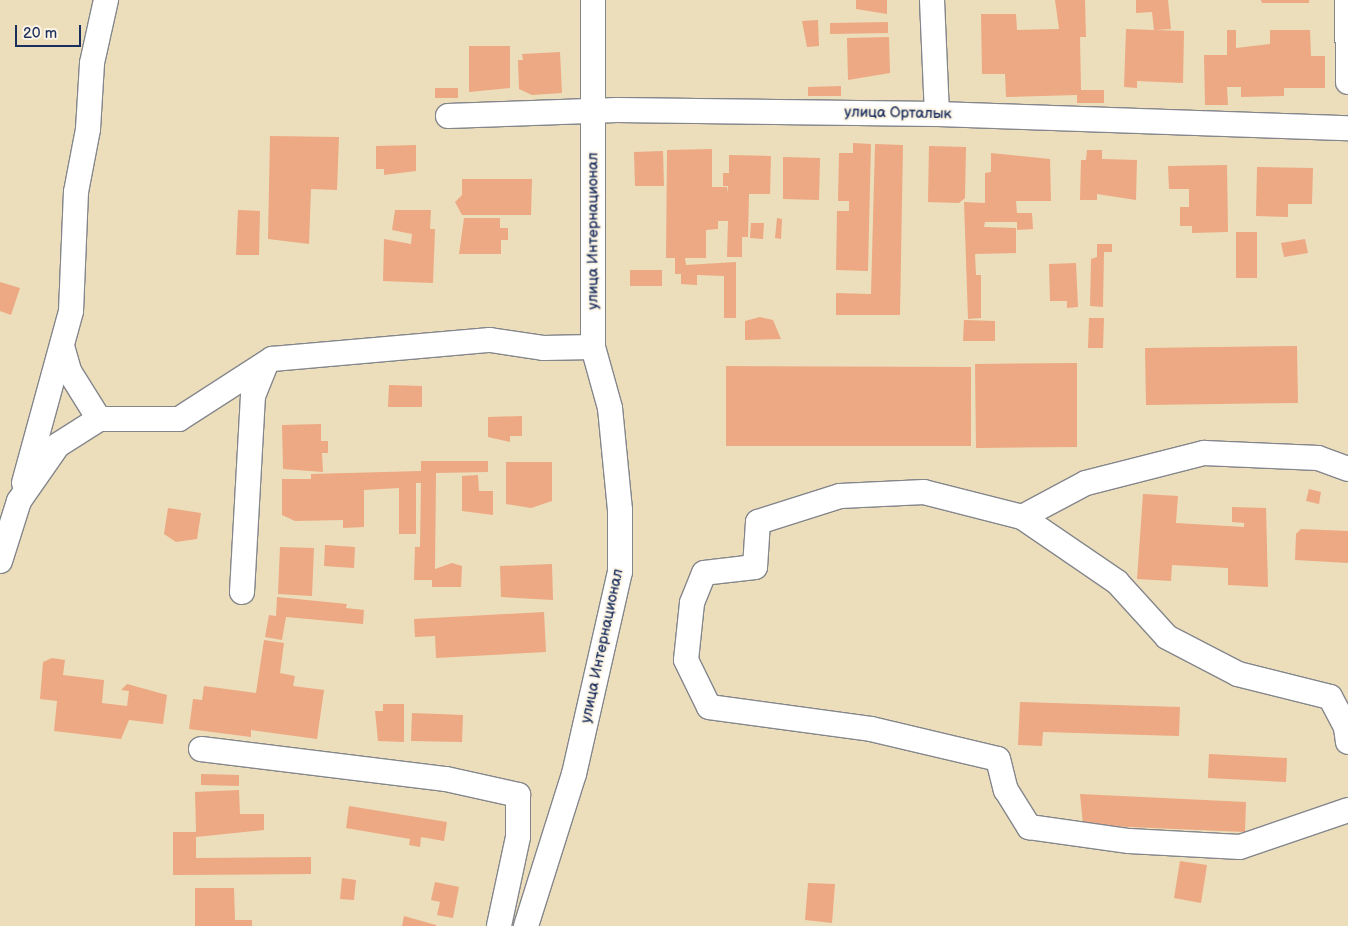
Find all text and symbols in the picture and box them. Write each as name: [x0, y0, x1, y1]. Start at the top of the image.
scale bar: [18, 15, 84, 47]
text: 20 m: [23, 24, 57, 43]
street label: улица Орталык: [844, 103, 952, 123]
street label: улица Интернационал: [584, 152, 602, 310]
street label: улица Интернационал: [577, 567, 627, 725]

